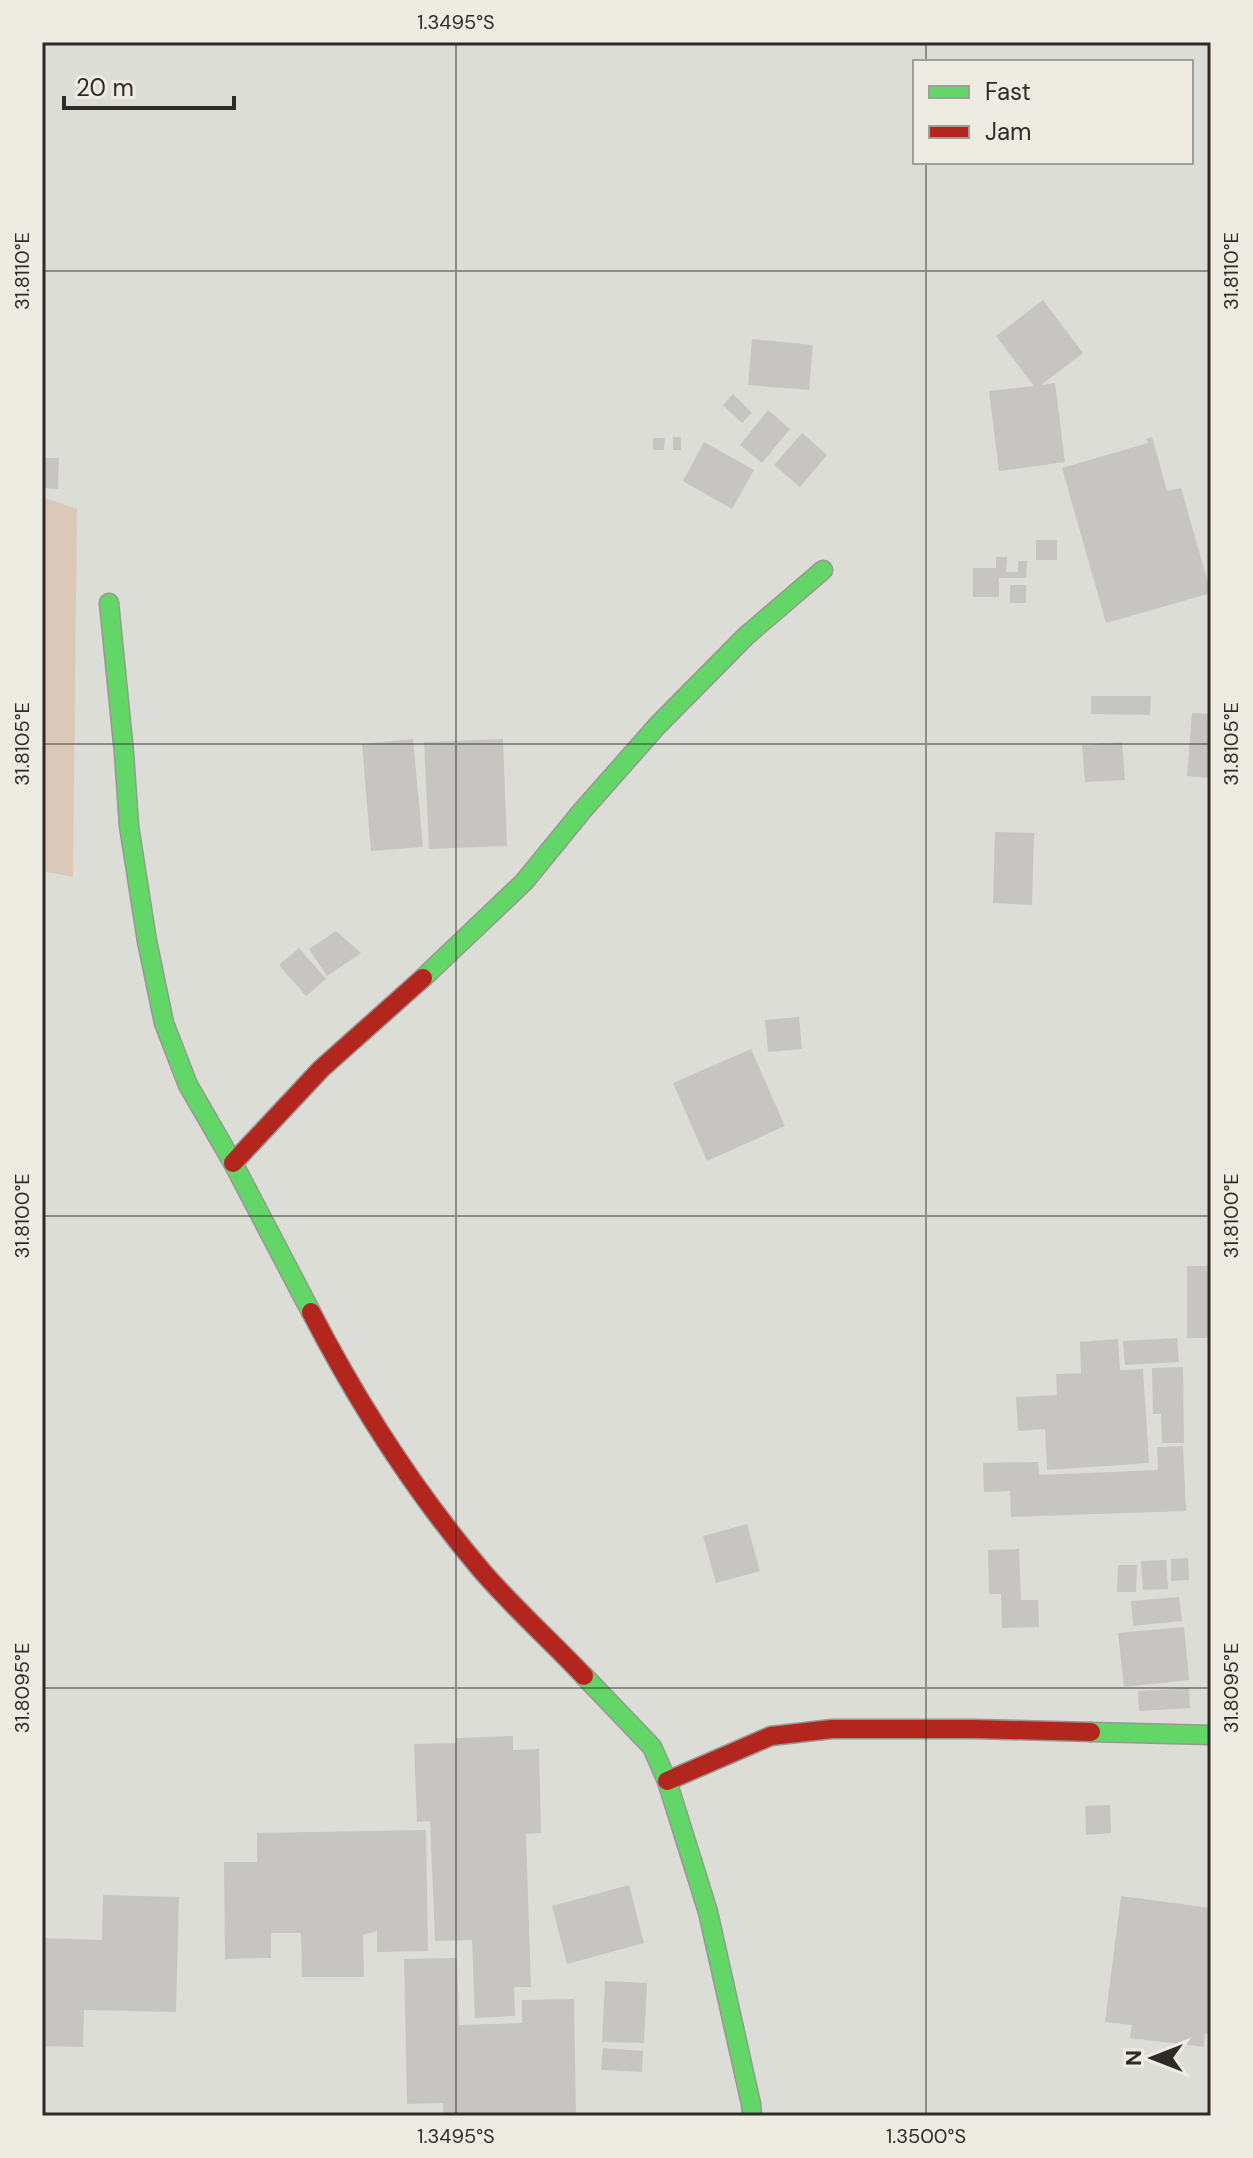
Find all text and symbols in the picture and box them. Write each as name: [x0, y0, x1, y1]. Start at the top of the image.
text: 1.3495°S: [417, 9, 495, 35]
scale bar: [64, 60, 234, 110]
legend: [913, 60, 1193, 164]
text: 20 m: [76, 72, 134, 103]
text: Fast: [985, 76, 1031, 107]
text: Jam: [985, 116, 1031, 147]
text: 31.8110°E: [9, 232, 35, 310]
text: 31.8110°E: [1218, 232, 1244, 310]
text: 31.8105°E: [9, 702, 35, 786]
text: 31.8105°E: [1218, 702, 1244, 786]
text: 31.8100°E: [9, 1173, 35, 1259]
text: 31.8100°E: [1218, 1173, 1244, 1259]
text: 31.8095°E: [9, 1643, 35, 1733]
text: 31.8095°E: [1218, 1643, 1244, 1733]
north arrow: [1113, 2018, 1193, 2098]
text: N: [1119, 2050, 1148, 2066]
text: 1.3495°S: [417, 2123, 495, 2149]
text: 1.3500°S: [886, 2123, 966, 2149]

